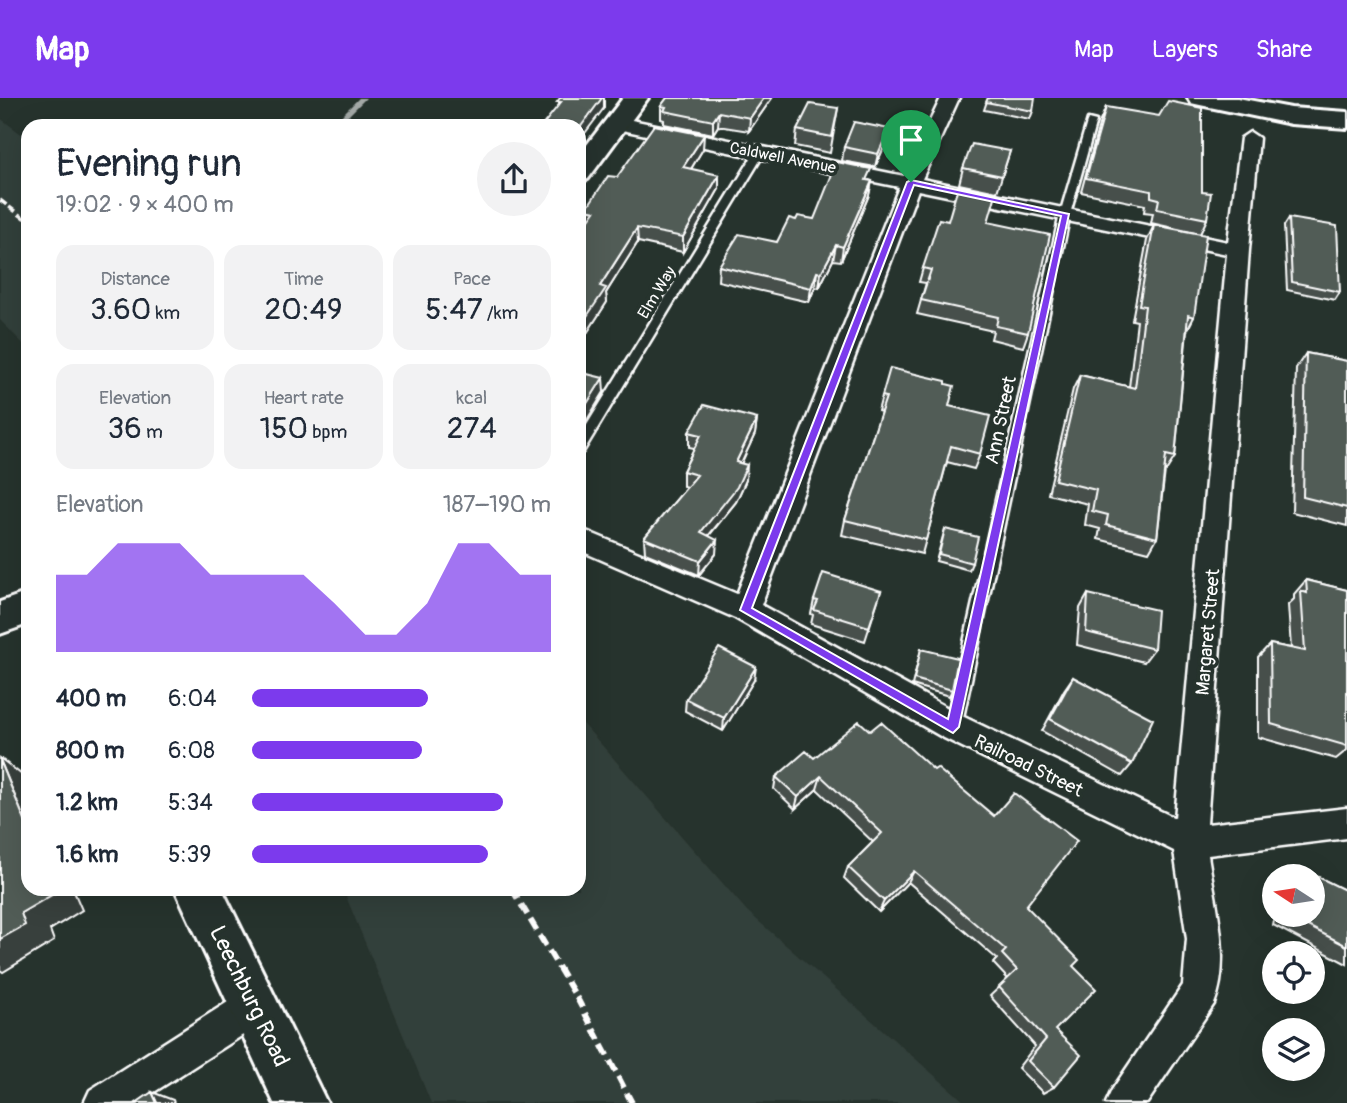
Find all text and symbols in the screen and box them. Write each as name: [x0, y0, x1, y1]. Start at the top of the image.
text: Map: [35, 29, 90, 70]
text: Map: [1074, 35, 1114, 64]
text: Layers: [1152, 35, 1218, 64]
text: Share: [1256, 35, 1312, 64]
pin: [881, 110, 941, 182]
icon: arrive: [892, 121, 930, 159]
street label: Caldwell Avenue: [728, 138, 838, 178]
text: Evening run: [56, 140, 242, 188]
button: share: [477, 142, 551, 216]
text: 19:02 · 9 × 400 m: [56, 190, 234, 219]
street label: Elm Way: [633, 262, 680, 322]
text: Distance: [100, 267, 170, 291]
text: Time: [284, 267, 323, 291]
text: Pace: [453, 267, 491, 291]
text: 3.60: [90, 291, 151, 328]
text: 20:49: [264, 291, 343, 328]
text: 5:47: [425, 291, 483, 328]
text: km: [151, 301, 180, 325]
text: /km: [483, 301, 518, 325]
street label: Ann Street: [980, 374, 1022, 466]
text: Elevation: [99, 386, 171, 410]
text: Heart rate: [263, 386, 344, 410]
text: kcal: [456, 386, 487, 410]
text: 36: [108, 410, 142, 447]
text: 150: [260, 410, 308, 447]
text: 274: [447, 410, 497, 447]
text: m: [142, 420, 163, 444]
text: bpm: [308, 420, 347, 444]
text: Elevation: [56, 490, 144, 519]
text: 187–190 m: [443, 490, 551, 519]
street label: Margaret Street: [1191, 568, 1226, 696]
text: 400 m: [56, 684, 126, 713]
text: 6:04: [168, 684, 217, 713]
street label: Railroad Street: [970, 729, 1087, 803]
text: 800 m: [56, 736, 124, 765]
text: 6:08: [168, 736, 215, 765]
text: 1.2 km: [56, 788, 118, 817]
text: 5:34: [168, 788, 213, 817]
text: 1.6 km: [56, 840, 118, 869]
text: 5:39: [168, 840, 211, 869]
north arrow: [1262, 864, 1325, 928]
map controls: [1262, 864, 1325, 1081]
street label: Leechburg Road: [203, 921, 296, 1072]
button: locate: [1262, 941, 1325, 1004]
button: layers: [1262, 1018, 1325, 1081]

